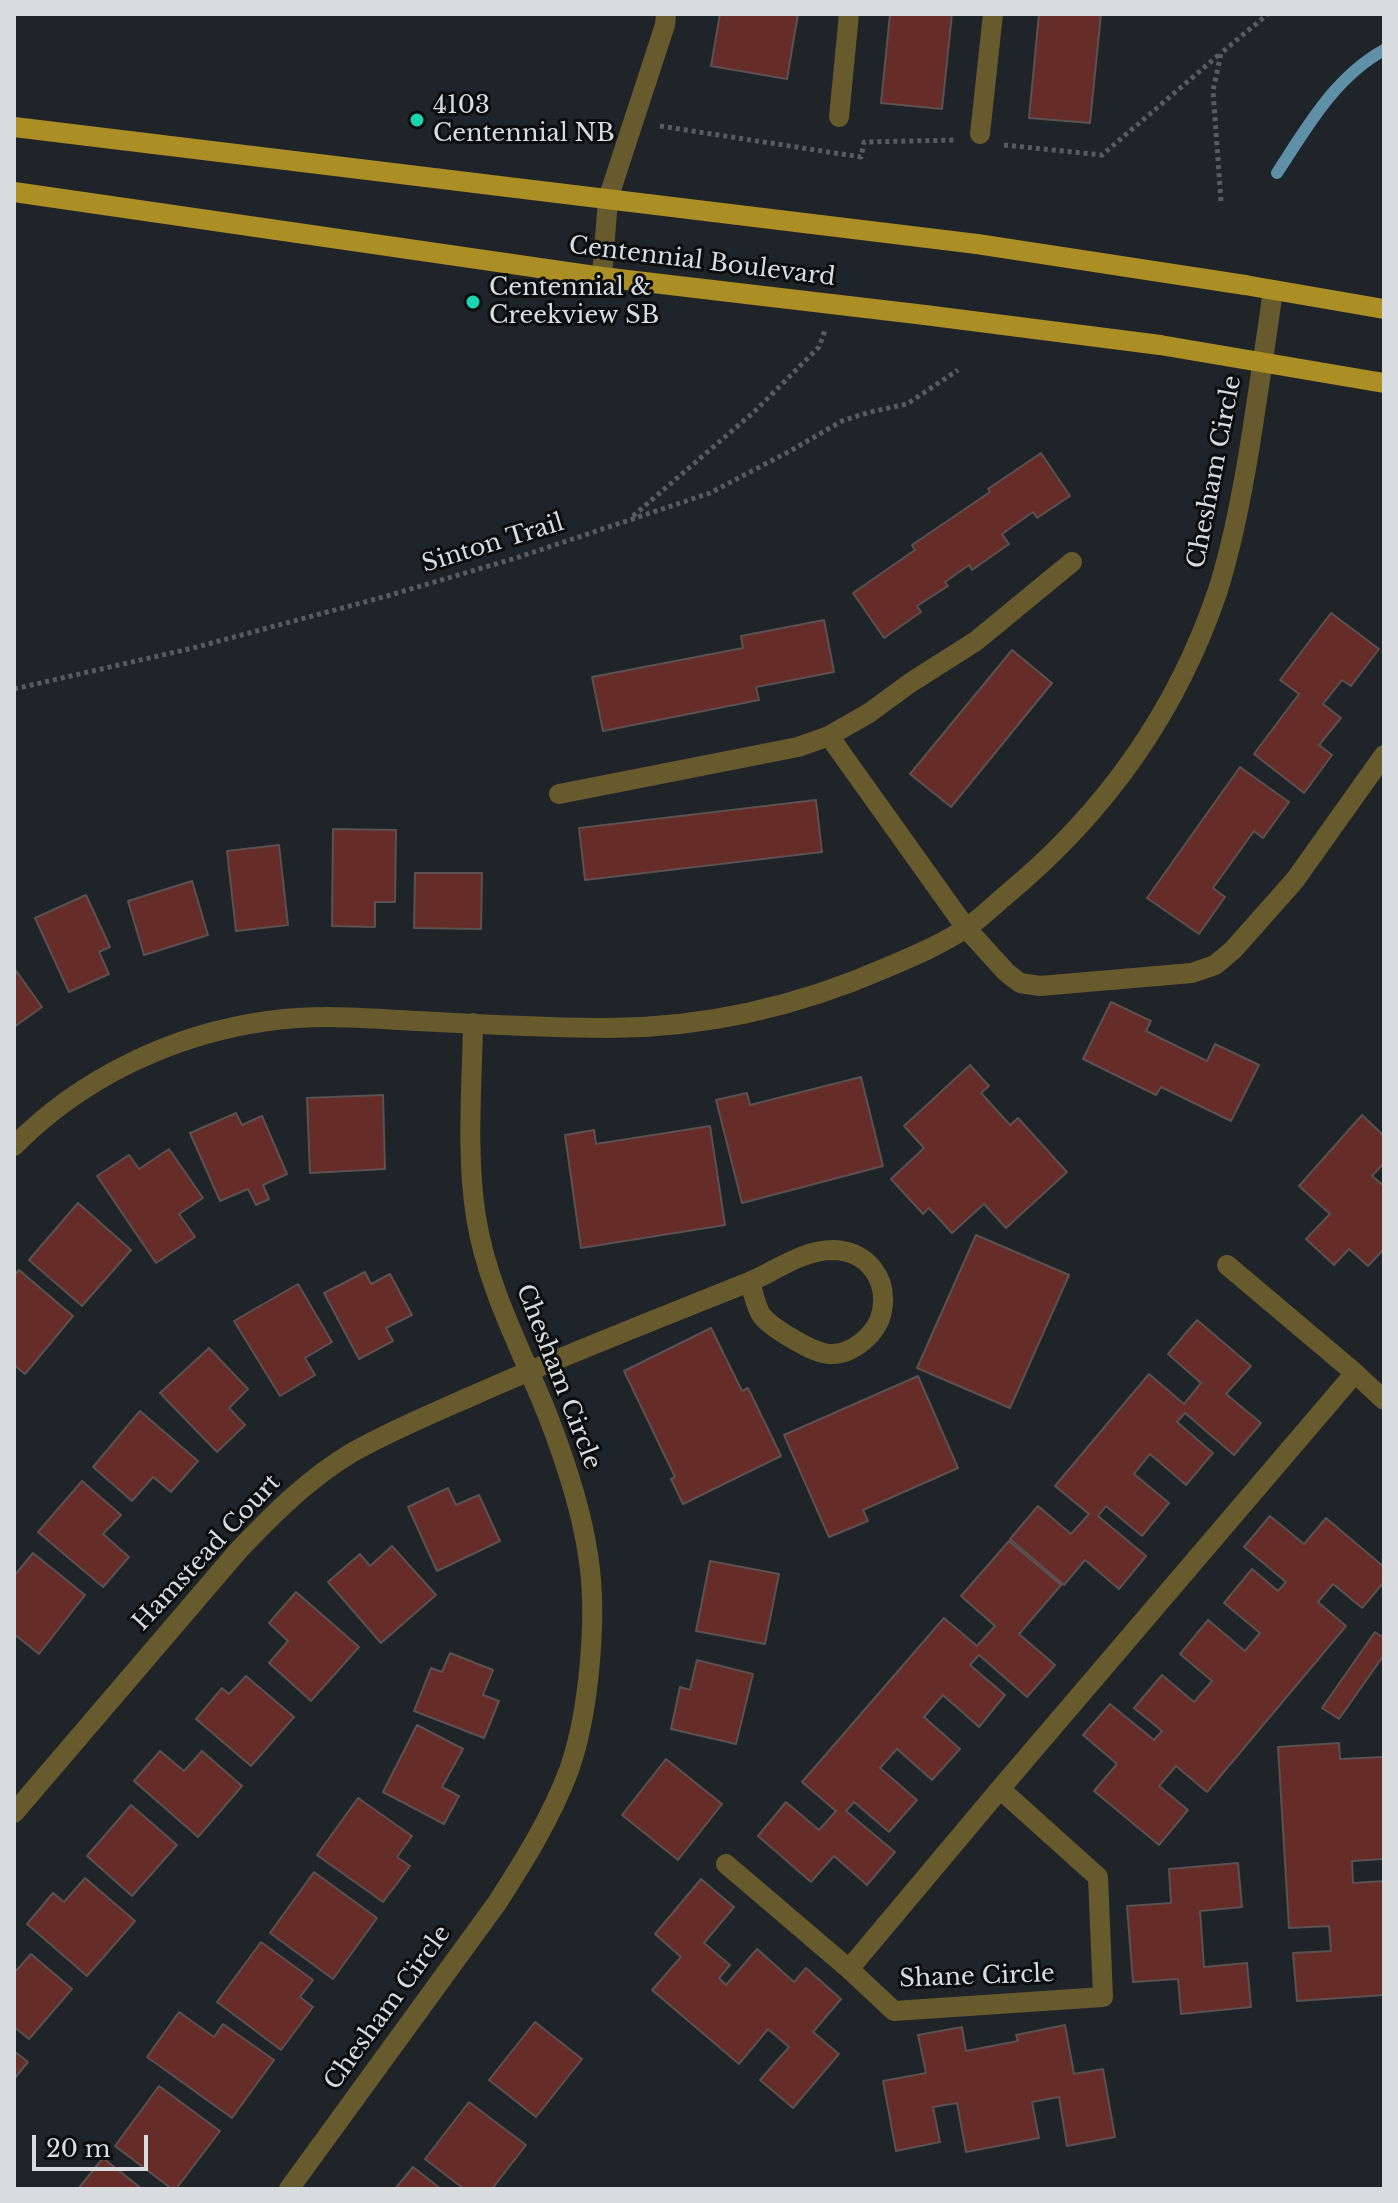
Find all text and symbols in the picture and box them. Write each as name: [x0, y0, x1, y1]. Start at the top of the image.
place label: 4103 Centennial NB: [433, 92, 615, 148]
marker: 4103 Centennial NB: [408, 111, 426, 129]
street label: Centennial Boulevard: [567, 231, 837, 293]
place label: Centennial & Creekview SB: [489, 274, 659, 330]
marker: Centennial & Creekview SB: [464, 293, 482, 311]
street label: Chesham Circle: [1182, 373, 1248, 571]
street label: Sinton Trail: [419, 509, 567, 579]
street label: Chesham Circle: [509, 1280, 607, 1474]
street label: Hamstead Court: [127, 1469, 287, 1637]
street label: Chesham Circle: [319, 1920, 457, 2096]
street label: Shane Circle: [899, 1960, 1055, 1994]
scale bar: [36, 2119, 152, 2169]
text: 20 m: [46, 2134, 111, 2163]

